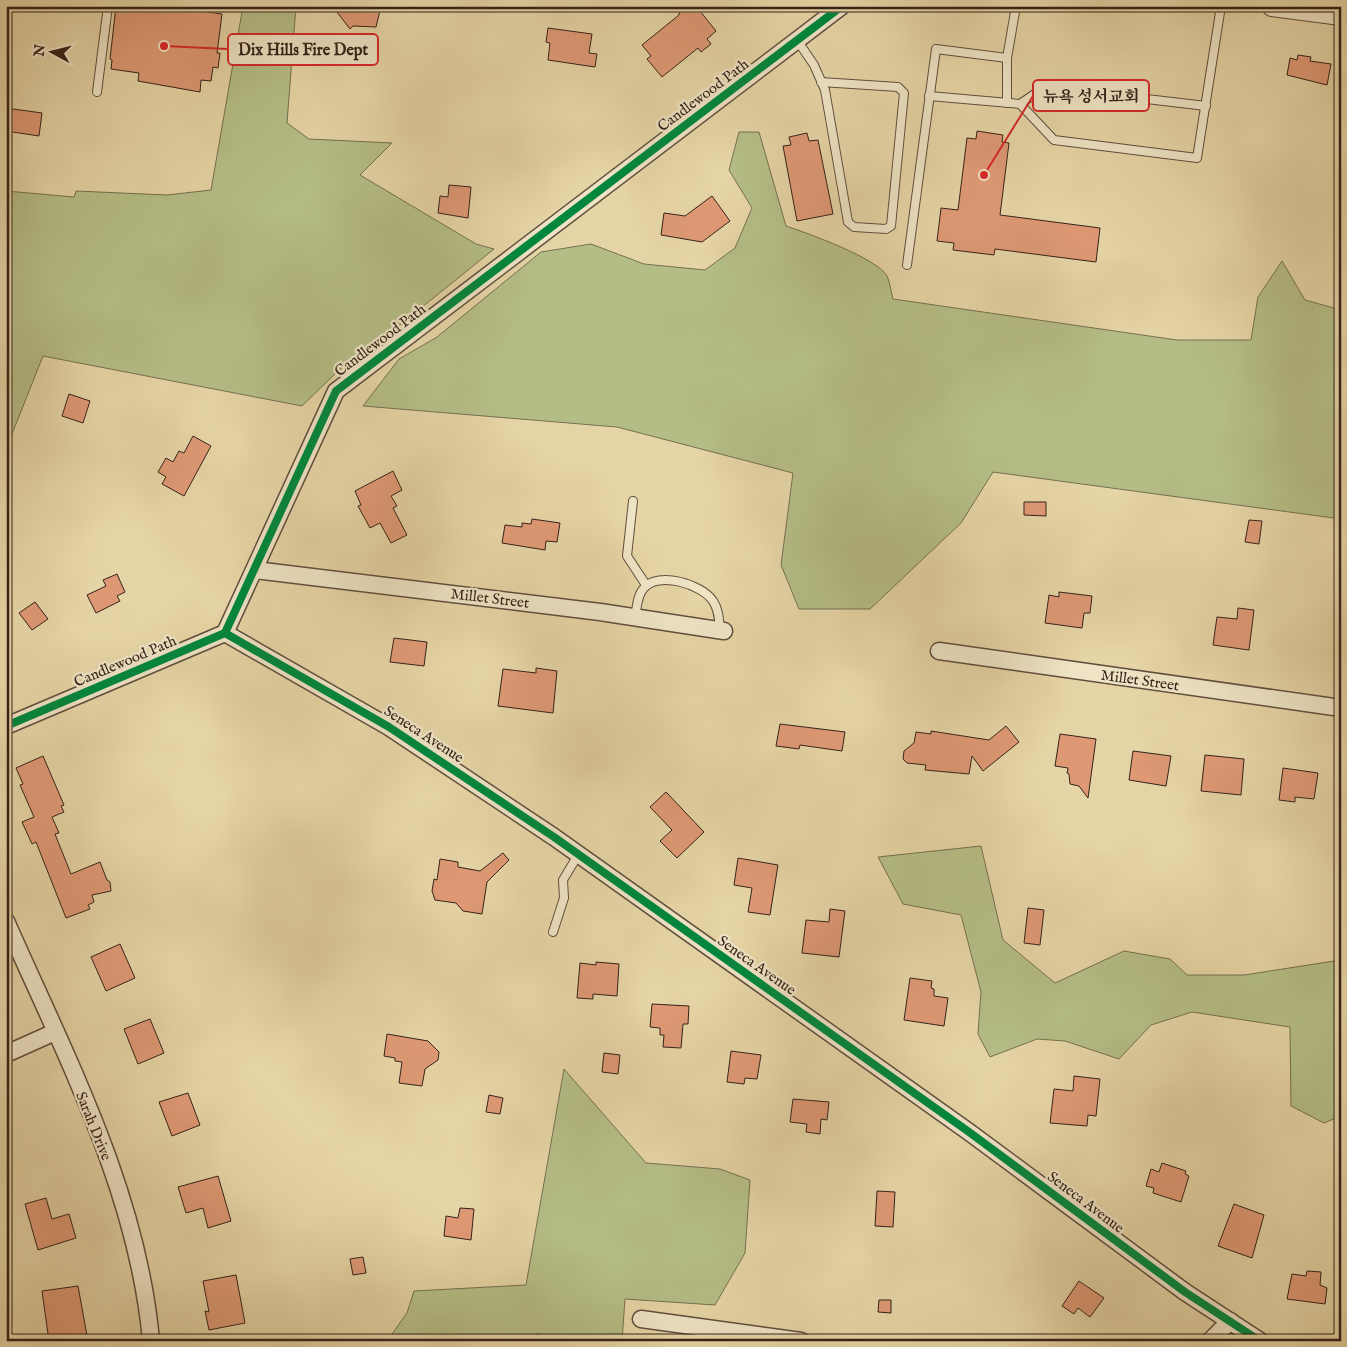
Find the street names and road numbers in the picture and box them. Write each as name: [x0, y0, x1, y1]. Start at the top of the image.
street label: Candlewood Path: [654, 55, 753, 136]
street label: Candlewood Path: [331, 300, 430, 381]
street label: Millet Street: [450, 584, 530, 613]
street label: Candlewood Path: [71, 631, 179, 692]
street label: Millet Street: [1100, 666, 1180, 695]
street label: Seneca Avenue: [380, 702, 467, 767]
street label: Seneca Avenue: [714, 931, 800, 999]
street label: Sarah Drive: [71, 1089, 116, 1163]
street label: Seneca Avenue: [1043, 1167, 1128, 1238]

